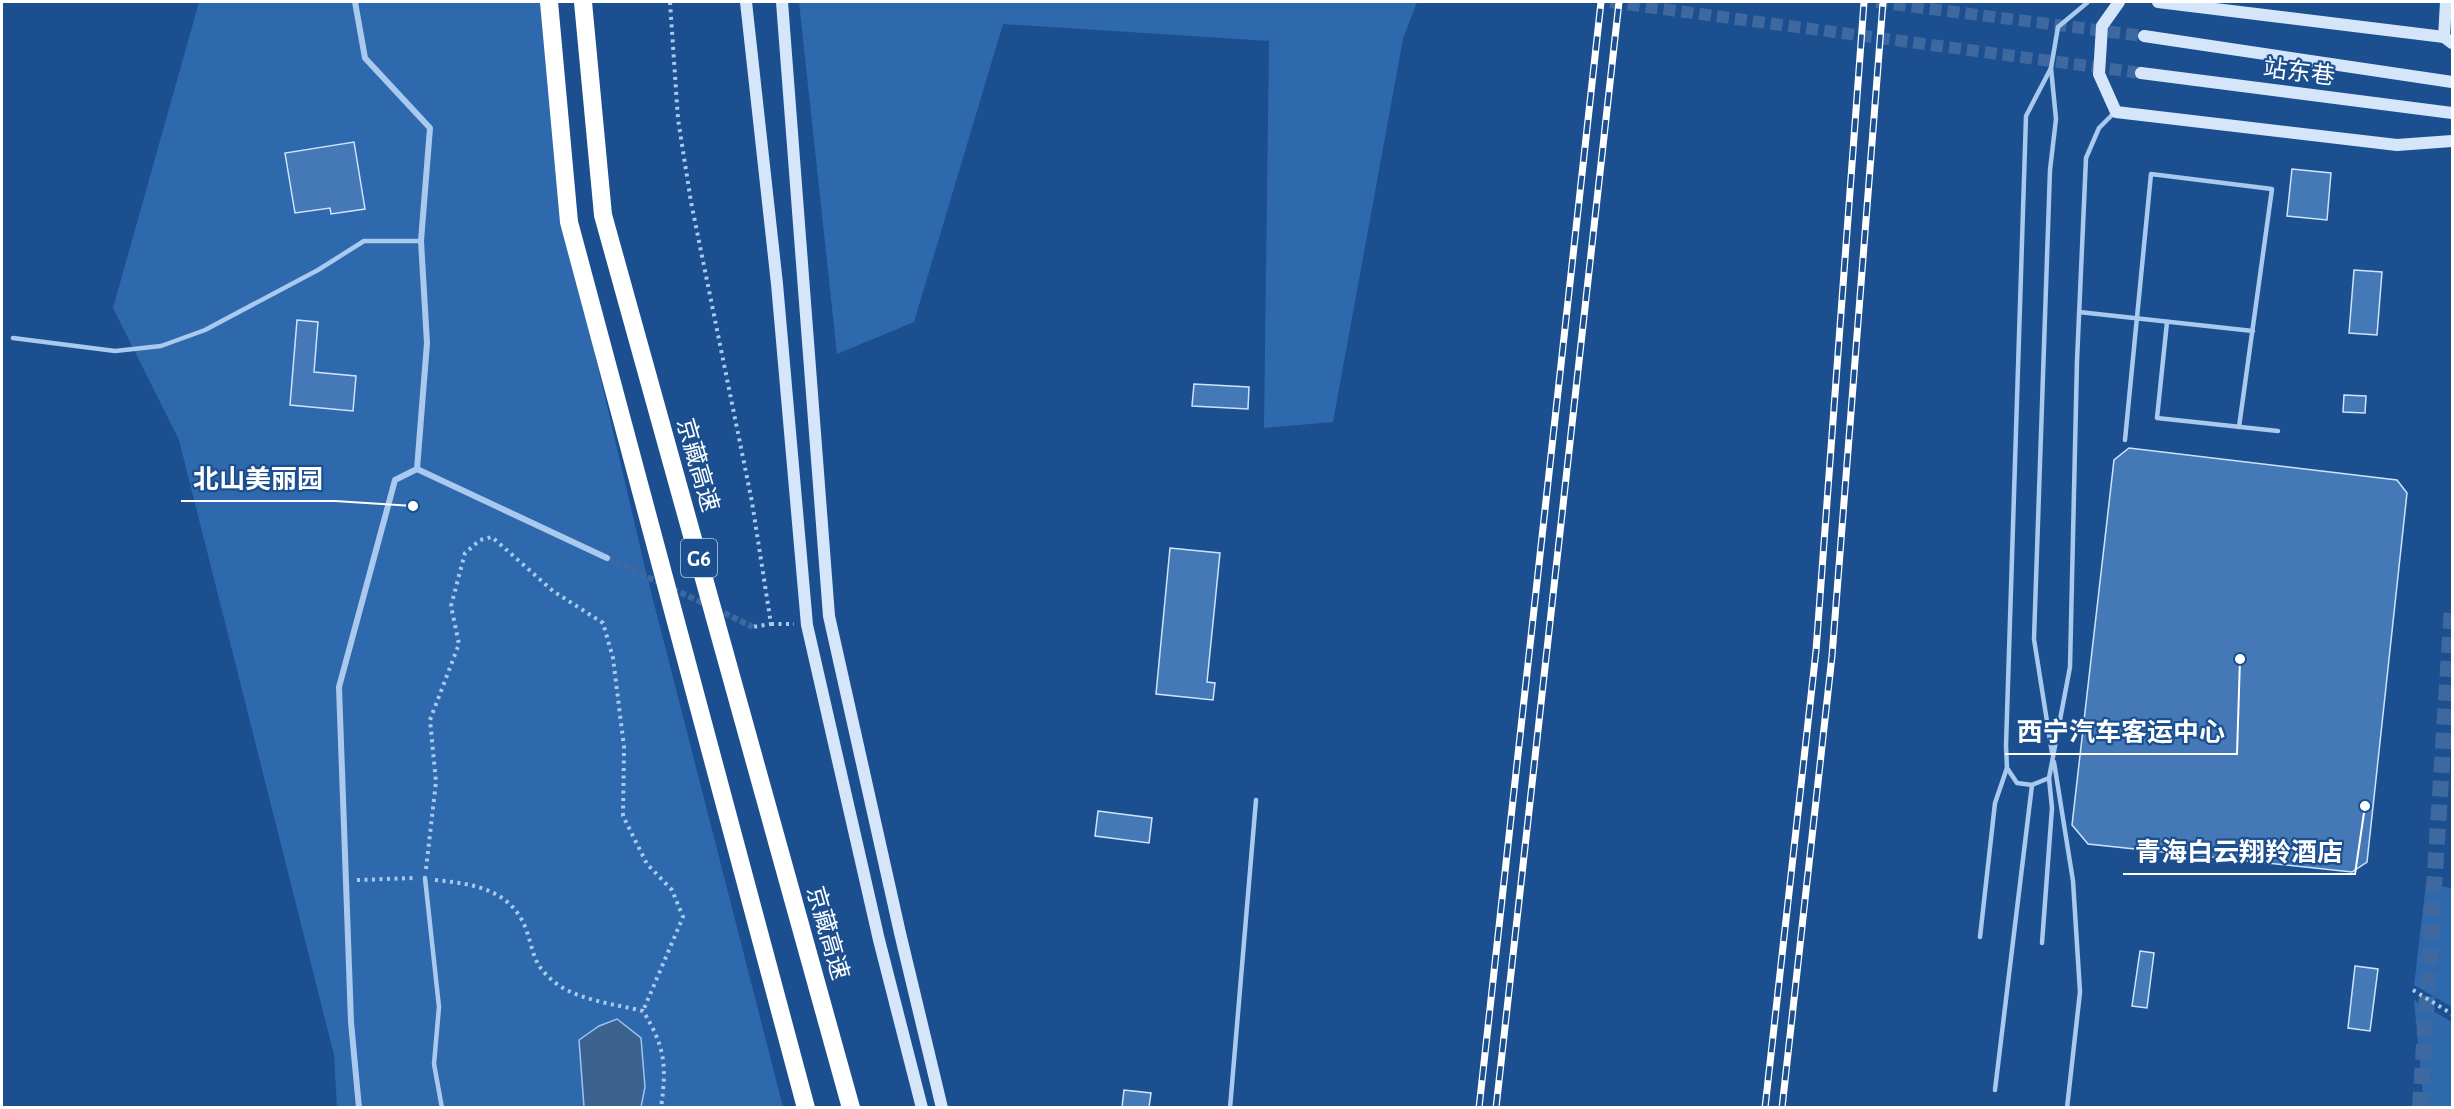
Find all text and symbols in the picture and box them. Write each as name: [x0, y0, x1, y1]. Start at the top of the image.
street label: 站东巷: [2262, 55, 2336, 89]
street label: 京藏高速: [672, 415, 724, 515]
callout: 北山美丽园: [181, 457, 335, 501]
text: 北山美丽园: [193, 465, 323, 493]
road number: G6: [681, 539, 717, 577]
callout: 西宁汽车客运中心: [2005, 710, 2237, 754]
text: 西宁汽车客运中心: [2017, 718, 2225, 746]
callout: 青海白云翔羚酒店: [2123, 830, 2355, 874]
text: 青海白云翔羚酒店: [2135, 838, 2343, 866]
street label: 京藏高速: [802, 883, 854, 983]

